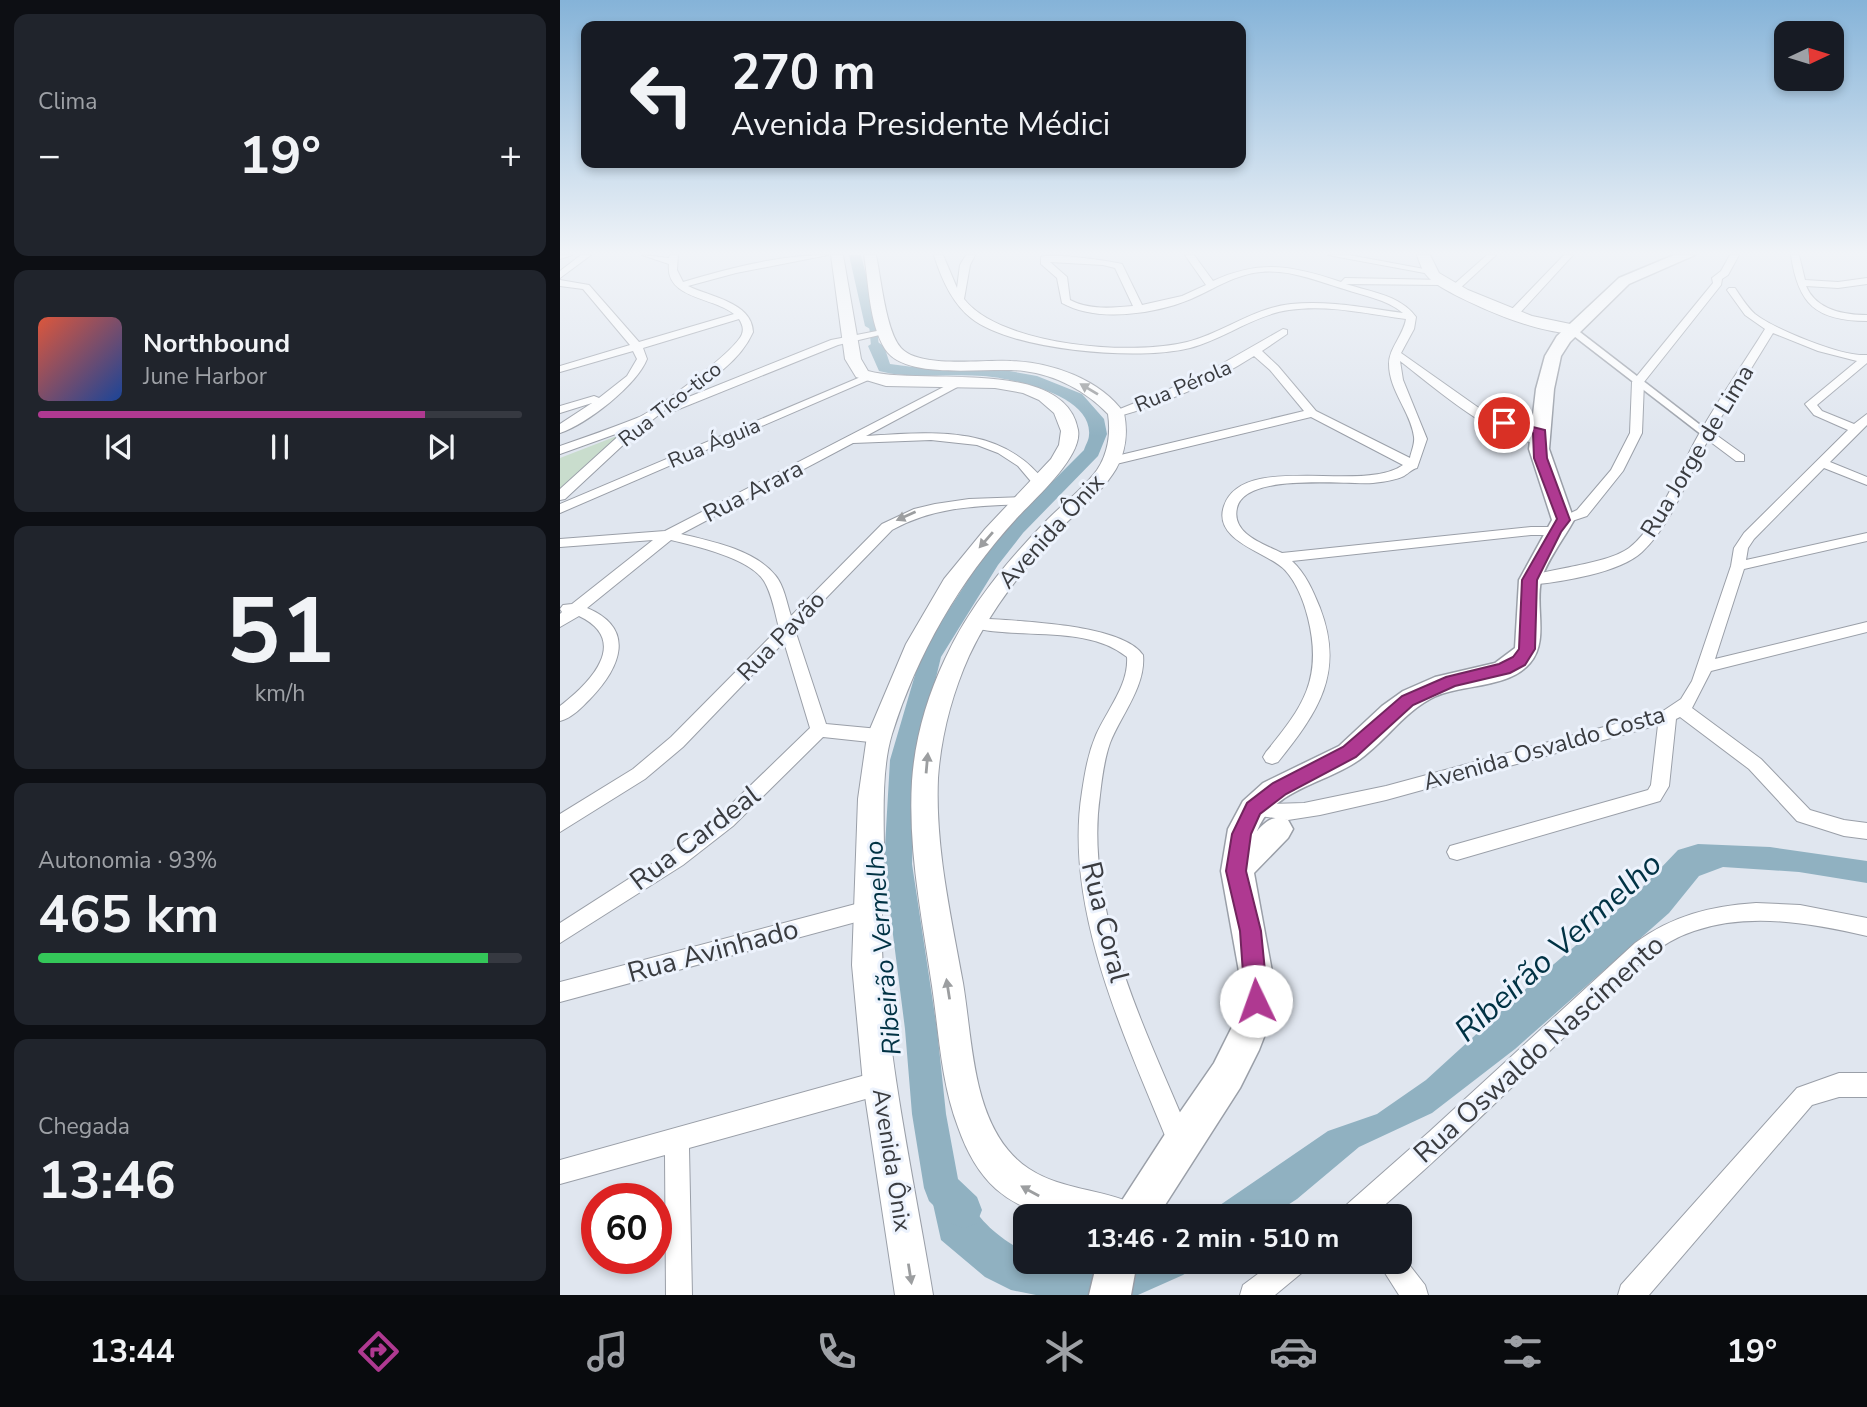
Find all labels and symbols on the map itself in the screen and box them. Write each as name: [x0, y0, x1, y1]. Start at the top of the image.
north arrow: [1774, 21, 1844, 91]
street label: Rua Pérola: [1130, 353, 1236, 419]
street label: Rua Tico-tico: [613, 355, 727, 453]
street label: Rua Jorge de Lima: [1633, 359, 1761, 543]
one-way arrow: [1079, 383, 1098, 395]
pin: [1474, 393, 1534, 453]
street label: Rua Águia: [664, 411, 764, 475]
street label: Rua Arara: [697, 452, 809, 530]
street label: Avenida Ônix: [991, 466, 1111, 595]
one-way arrow: [896, 510, 916, 522]
one-way arrow: [979, 531, 994, 548]
street label: Rua Pavão: [730, 584, 832, 688]
street label: Avenida Osvaldo Costa: [1419, 698, 1669, 798]
one-way arrow: [922, 752, 933, 774]
street label: Rua Cardeal: [622, 776, 768, 899]
water label: Ribeirão Vermelho: [856, 839, 910, 1057]
water label: Ribeirão Vermelho: [1445, 842, 1671, 1052]
street label: Rua Coral: [1072, 858, 1138, 987]
street label: Rua Avinhado: [623, 910, 803, 992]
street label: Rua Oswaldo Nascimento: [1406, 926, 1672, 1172]
position arrow: [1219, 964, 1293, 1038]
one-way arrow: [942, 977, 953, 999]
street label: Avenida Ônix: [865, 1086, 919, 1234]
speed limit sign: 60: [581, 1183, 672, 1274]
one-way arrow: [1020, 1185, 1040, 1197]
one-way arrow: [905, 1263, 916, 1285]

